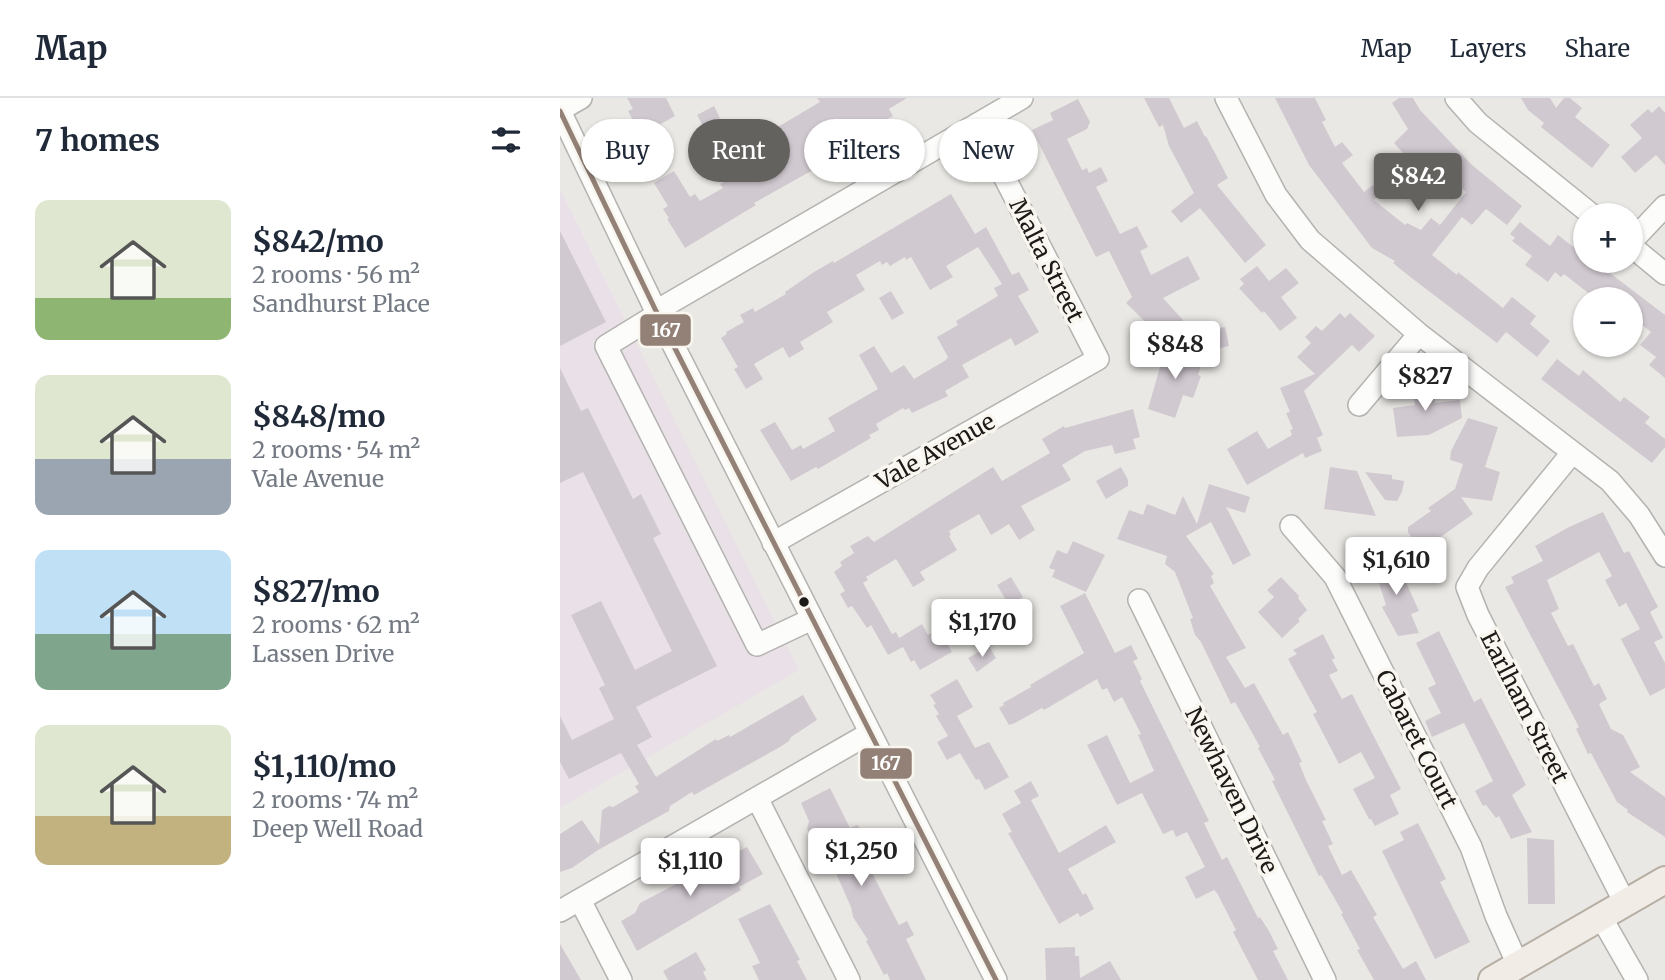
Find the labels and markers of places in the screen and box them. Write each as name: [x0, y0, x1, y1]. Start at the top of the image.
pin: $842: [1377, 153, 1459, 213]
pin: $848: [1134, 322, 1216, 381]
pin: $827: [1384, 354, 1466, 413]
pin: $1,610: [1339, 538, 1453, 597]
unlabelled marker: [797, 595, 811, 609]
pin: $1,170: [925, 600, 1039, 659]
pin: $1,250: [804, 828, 918, 888]
pin: $1,110: [633, 838, 747, 898]

